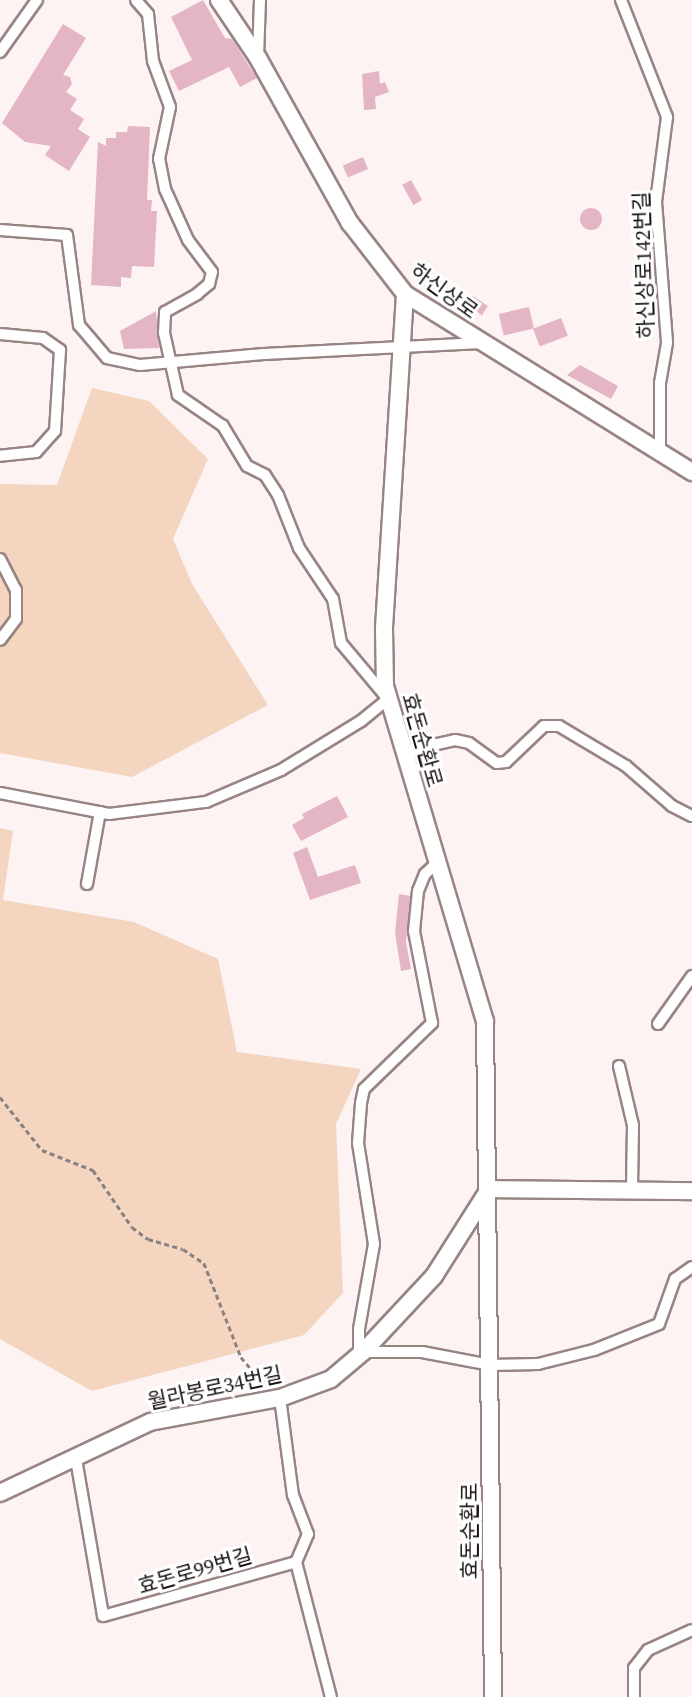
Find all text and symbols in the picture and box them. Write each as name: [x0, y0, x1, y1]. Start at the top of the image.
street label: 하신상로142번길: [629, 191, 659, 339]
street label: 하신상로: [405, 258, 483, 324]
street label: 효돈순환로: [397, 690, 447, 790]
street label: 월라봉로34번길: [145, 1361, 285, 1415]
street label: 효돈순환로: [457, 1483, 483, 1579]
street label: 효돈로99번길: [135, 1543, 255, 1599]

